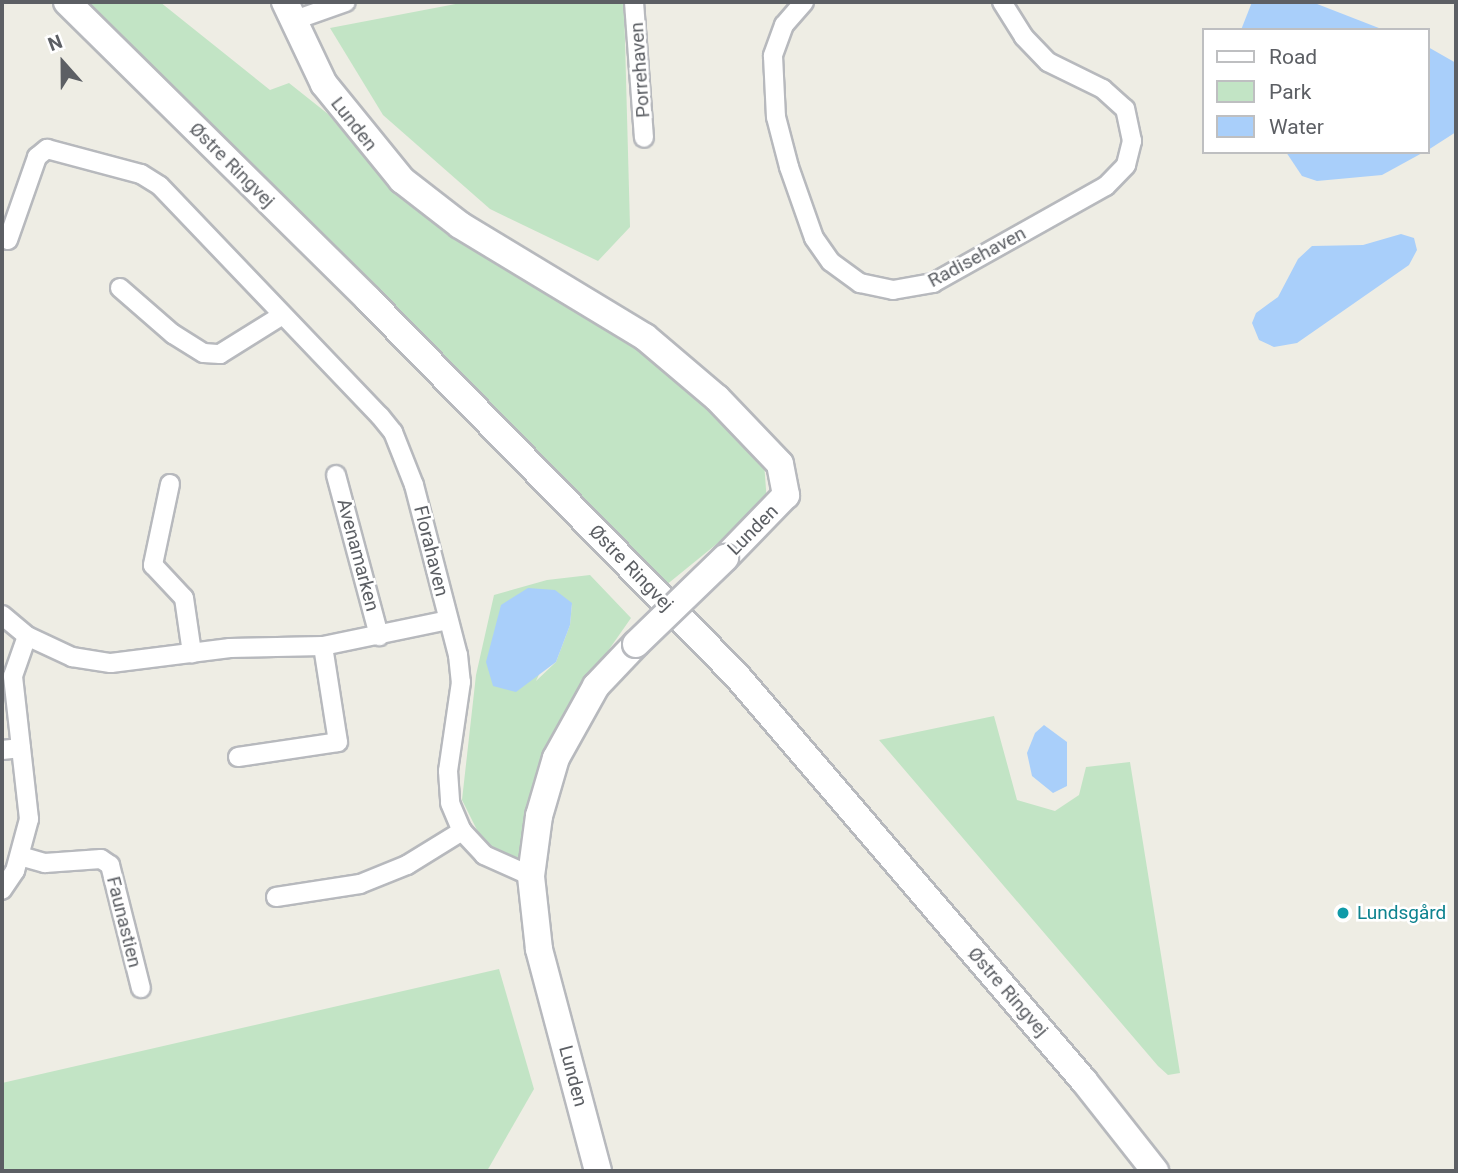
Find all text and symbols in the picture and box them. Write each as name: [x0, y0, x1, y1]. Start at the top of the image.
street label: Porrehaven: [625, 21, 655, 119]
north arrow: [28, 28, 98, 98]
legend: [1202, 28, 1430, 154]
text: N: [45, 30, 66, 56]
text: Road: [1269, 45, 1317, 69]
text: Park: [1269, 80, 1311, 104]
street label: Lunden: [326, 93, 382, 155]
text: Water: [1269, 115, 1324, 139]
street label: Østre Ringvej: [185, 118, 279, 212]
street label: Radisehaven: [924, 222, 1030, 292]
street label: Avenamarken: [332, 496, 384, 614]
street label: Lunden: [723, 500, 783, 560]
street label: Florahaven: [409, 503, 453, 599]
street label: Østre Ringvej: [584, 520, 678, 616]
street label: Faunastien: [102, 874, 146, 970]
place label: Lundsgård: [1357, 902, 1446, 924]
marker: Lundsgård: [1335, 905, 1351, 921]
street label: Østre Ringvej: [963, 943, 1053, 1041]
street label: Lunden: [554, 1043, 592, 1109]

